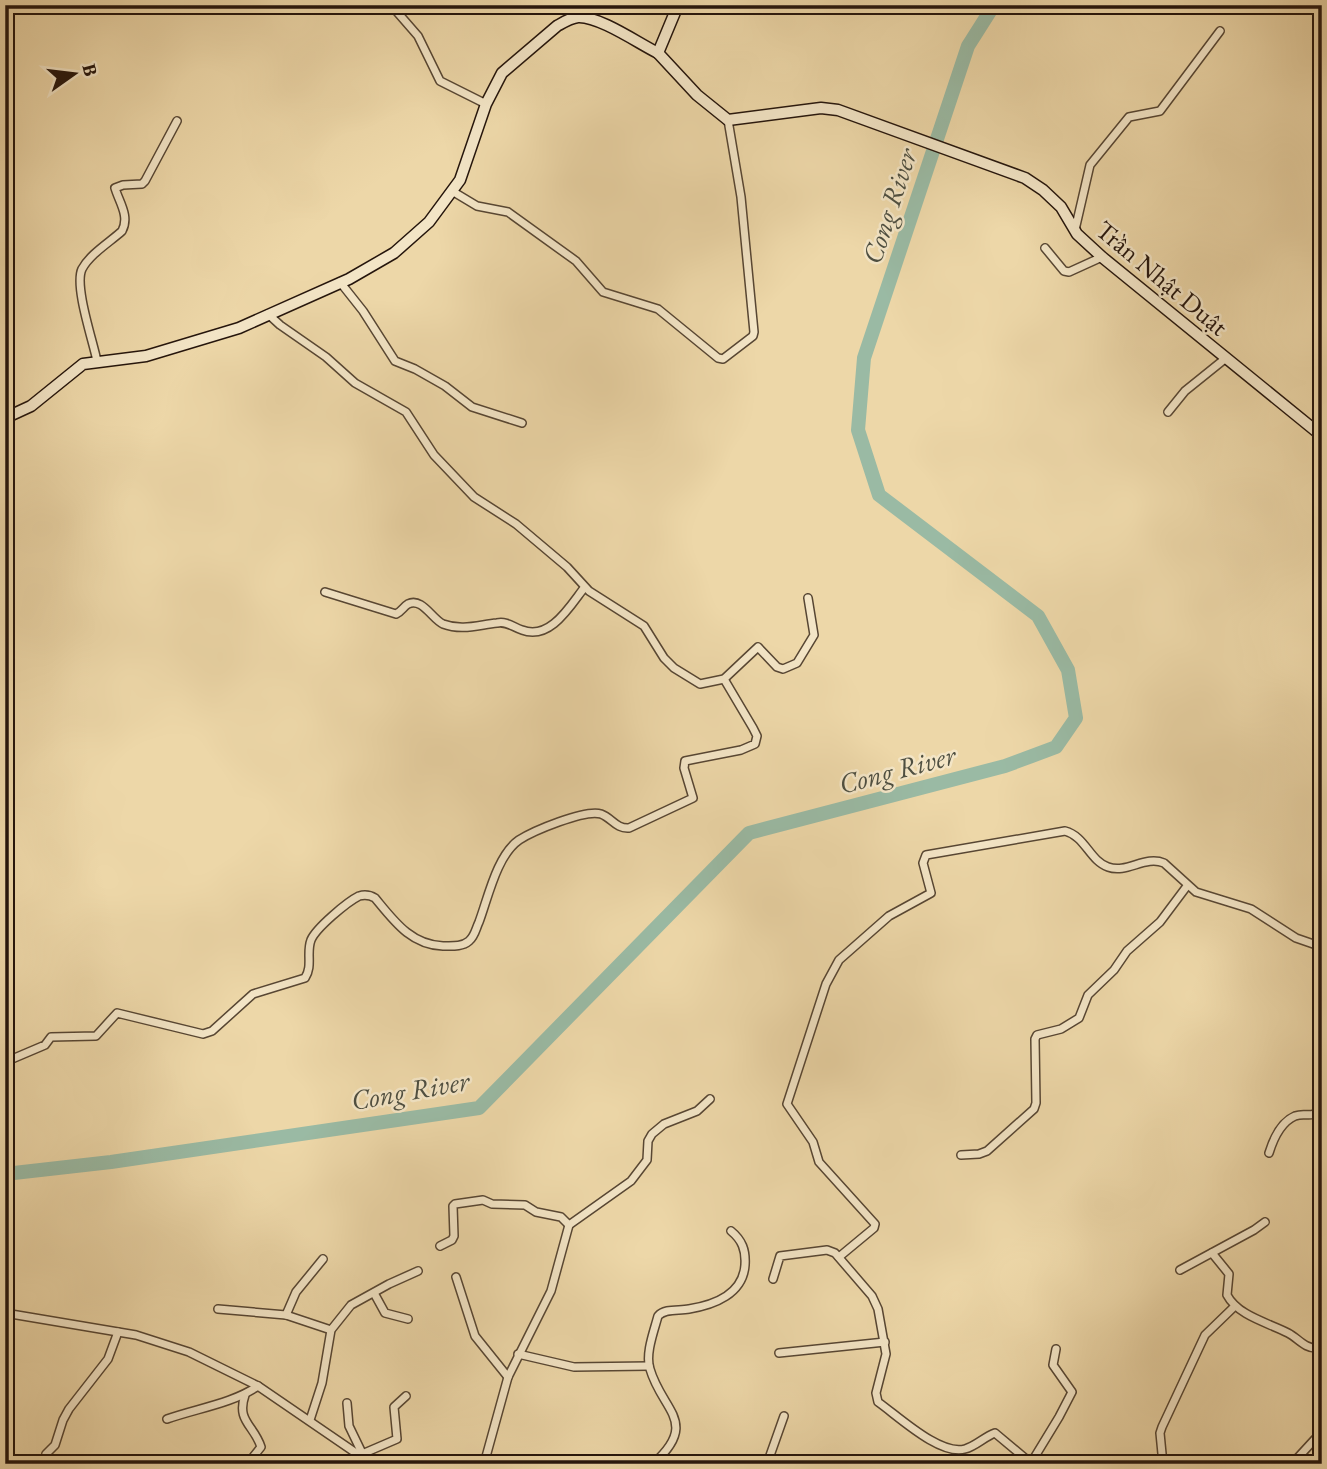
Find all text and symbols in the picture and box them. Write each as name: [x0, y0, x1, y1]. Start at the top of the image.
north arrow: [38, 38, 108, 108]
text: B: [76, 61, 104, 79]
water label: Cong River: [853, 142, 925, 268]
street label: Trần Nhật Duật: [1089, 213, 1235, 343]
water label: Cong River: [835, 736, 961, 802]
water label: Cong River: [348, 1062, 473, 1118]

